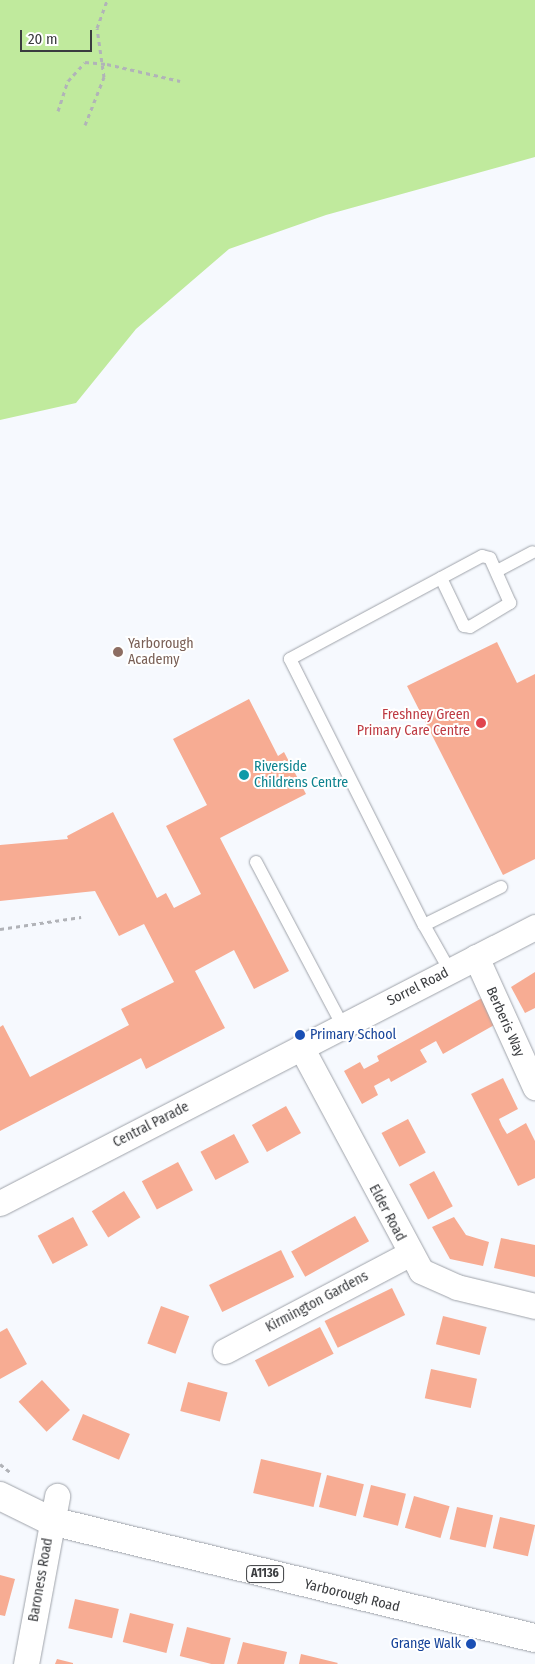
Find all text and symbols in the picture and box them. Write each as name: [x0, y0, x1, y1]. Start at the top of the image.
scale bar: [22, 20, 95, 52]
text: 20 m: [28, 30, 58, 48]
place label: Yarborough Academy: [128, 636, 194, 669]
marker: Yarborough Academy: [112, 646, 124, 658]
place label: Freshney Green Primary Care Centre: [357, 707, 470, 740]
marker: Freshney Green Primary Care Centre: [474, 716, 488, 730]
place label: Riverside Childrens Centre: [254, 759, 348, 792]
marker: Riverside Childrens Centre: [238, 769, 250, 781]
street label: Sorrel Road: [385, 964, 451, 1010]
street label: Berberis Way: [482, 985, 528, 1059]
place label: Primary School: [310, 1027, 396, 1043]
marker: Primary School: [294, 1029, 306, 1041]
street label: Central Parade: [110, 1099, 192, 1151]
street label: Elder Road: [365, 1182, 409, 1244]
street label: Kirmington Gardens: [263, 1268, 371, 1336]
street label: Baroness Road: [25, 1537, 57, 1623]
road number: A1136: [245, 1565, 285, 1584]
street label: Yarborough Road: [302, 1576, 402, 1616]
place label: Grange Walk: [391, 1636, 461, 1652]
marker: Grange Walk: [465, 1638, 477, 1650]

